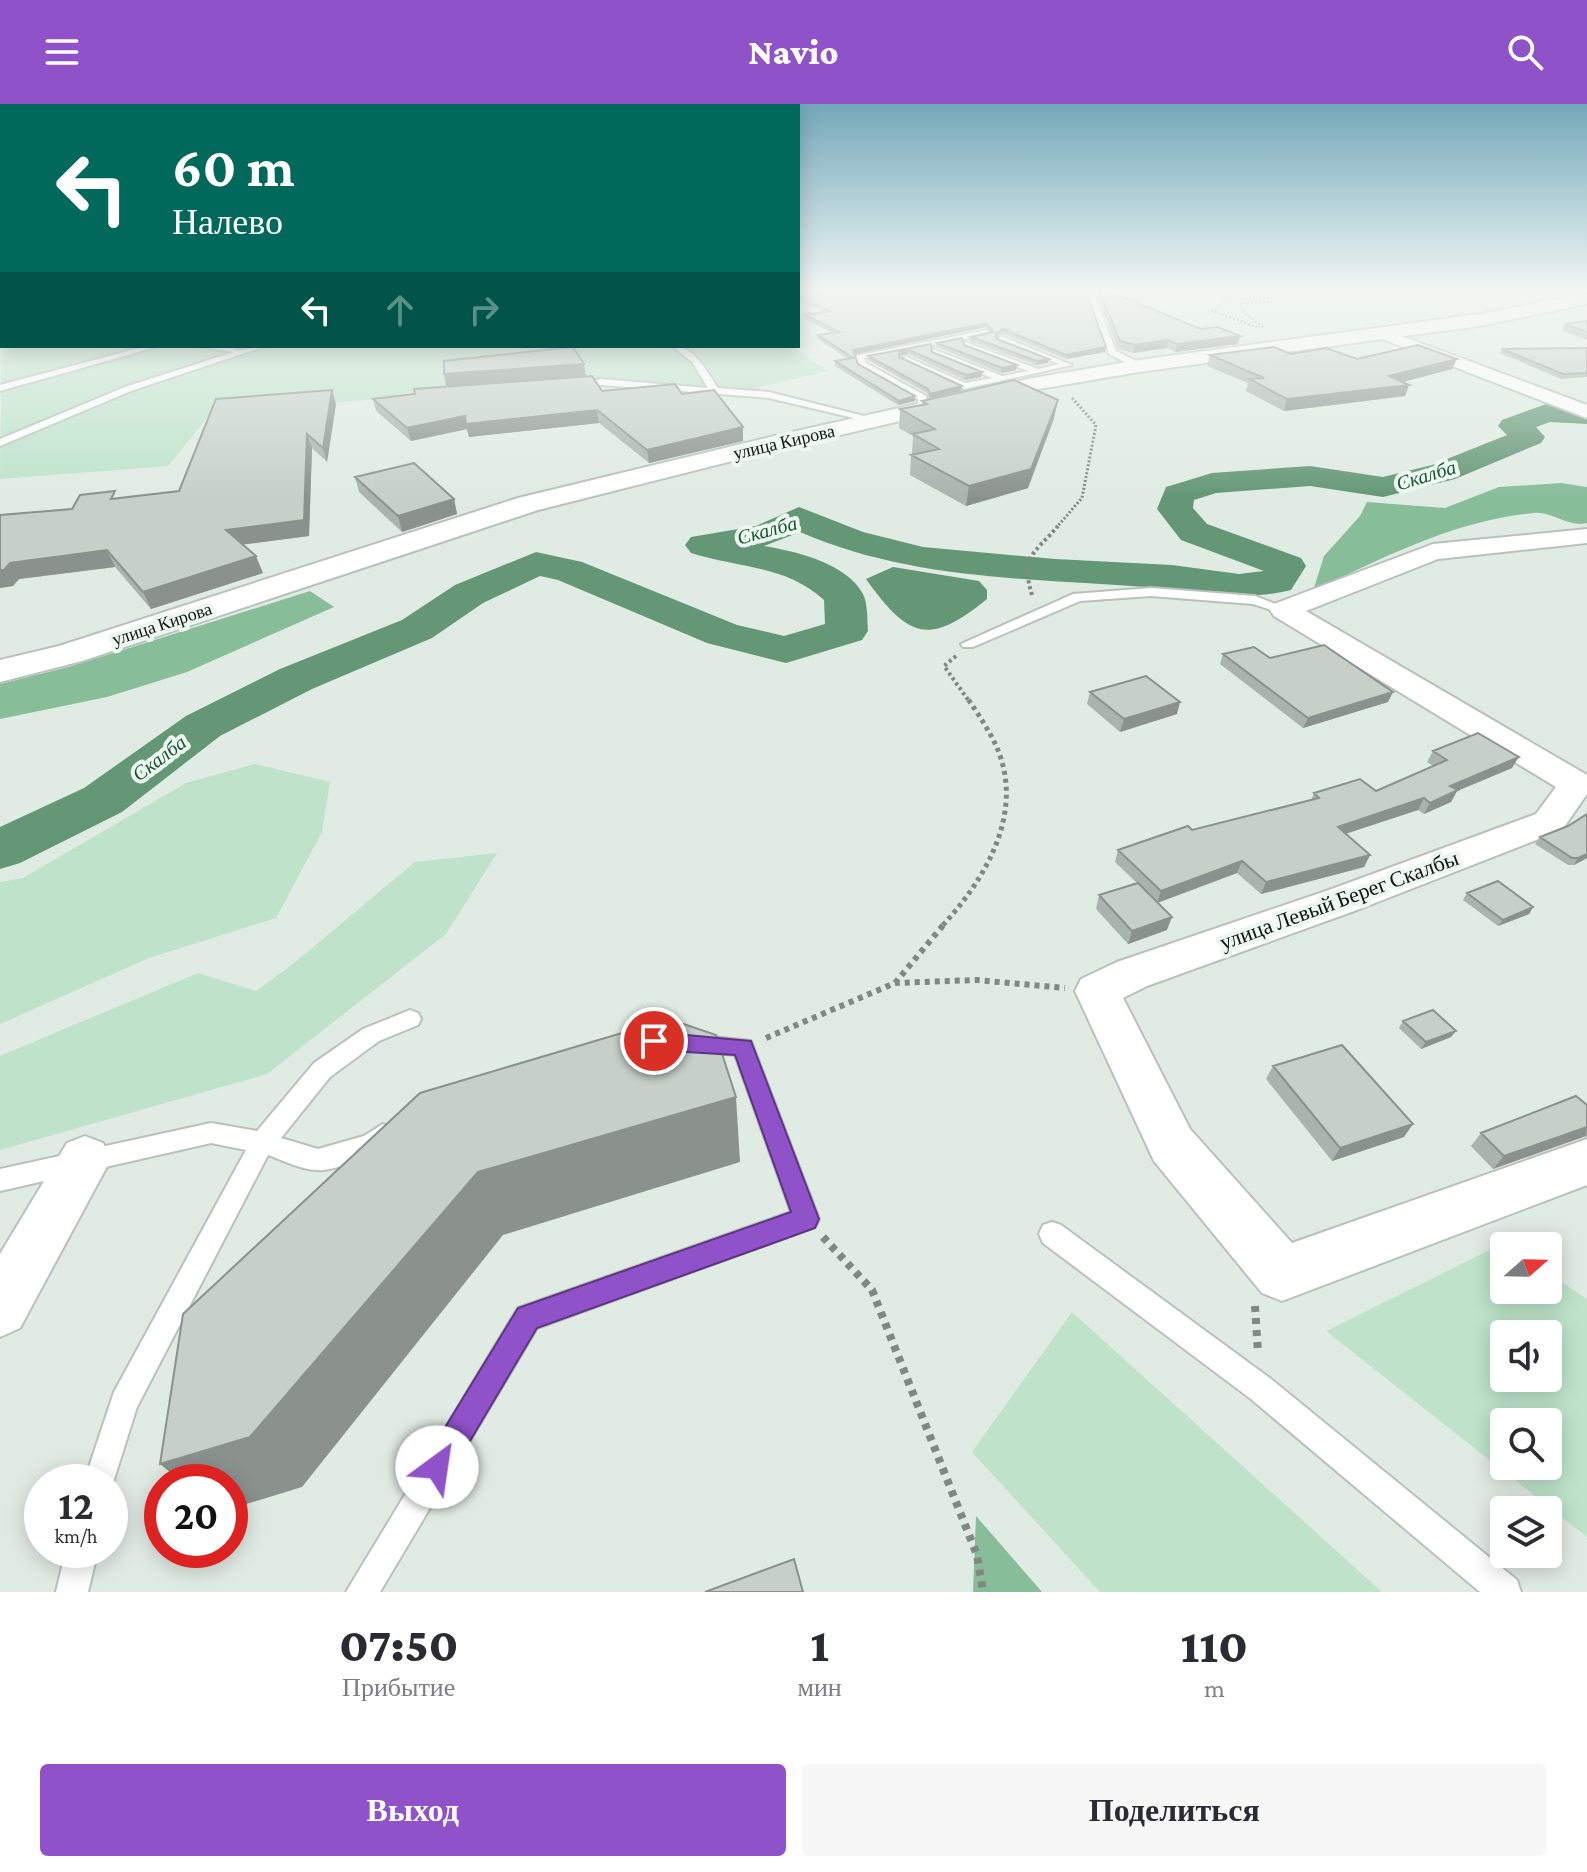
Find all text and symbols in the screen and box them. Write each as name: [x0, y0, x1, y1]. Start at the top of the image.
icon: menu: [40, 30, 84, 74]
icon: search: [1503, 30, 1547, 74]
text: Navio: [748, 32, 839, 72]
icon: left: [40, 136, 144, 240]
text: 60 m: [172, 136, 295, 198]
text: Налево: [172, 202, 283, 242]
icon: left: [294, 288, 338, 332]
icon: ahead: [378, 288, 422, 332]
icon: right: [462, 288, 506, 332]
street label: улица Кирова: [731, 421, 837, 463]
water label: Скалба: [1394, 456, 1458, 494]
water label: Скалба: [735, 511, 799, 549]
street label: улица Кирова: [110, 598, 214, 650]
water label: Скалба: [128, 731, 190, 785]
street label: улица Левый Берег Скалбы: [1216, 845, 1462, 955]
pin: [620, 1007, 688, 1075]
icon: arrive: [632, 1019, 676, 1063]
north arrow: [1490, 1232, 1562, 1304]
map controls: [1490, 1232, 1562, 1568]
button: sound: [1490, 1320, 1562, 1392]
button: search: [1490, 1408, 1562, 1480]
position arrow: [395, 1425, 479, 1509]
speed limit sign: 20: [144, 1464, 248, 1568]
text: 12: [58, 1483, 94, 1528]
button: layers: [1490, 1496, 1562, 1568]
text: km/h: [54, 1525, 98, 1547]
text: 07:50: [339, 1618, 459, 1671]
text: 1: [810, 1618, 829, 1671]
text: 110: [1181, 1619, 1248, 1672]
text: Прибытие: [342, 1673, 455, 1702]
text: мин: [797, 1673, 842, 1702]
text: m: [1204, 1674, 1225, 1703]
button: Выход: [40, 1764, 786, 1856]
button: Поделиться: [802, 1764, 1547, 1856]

